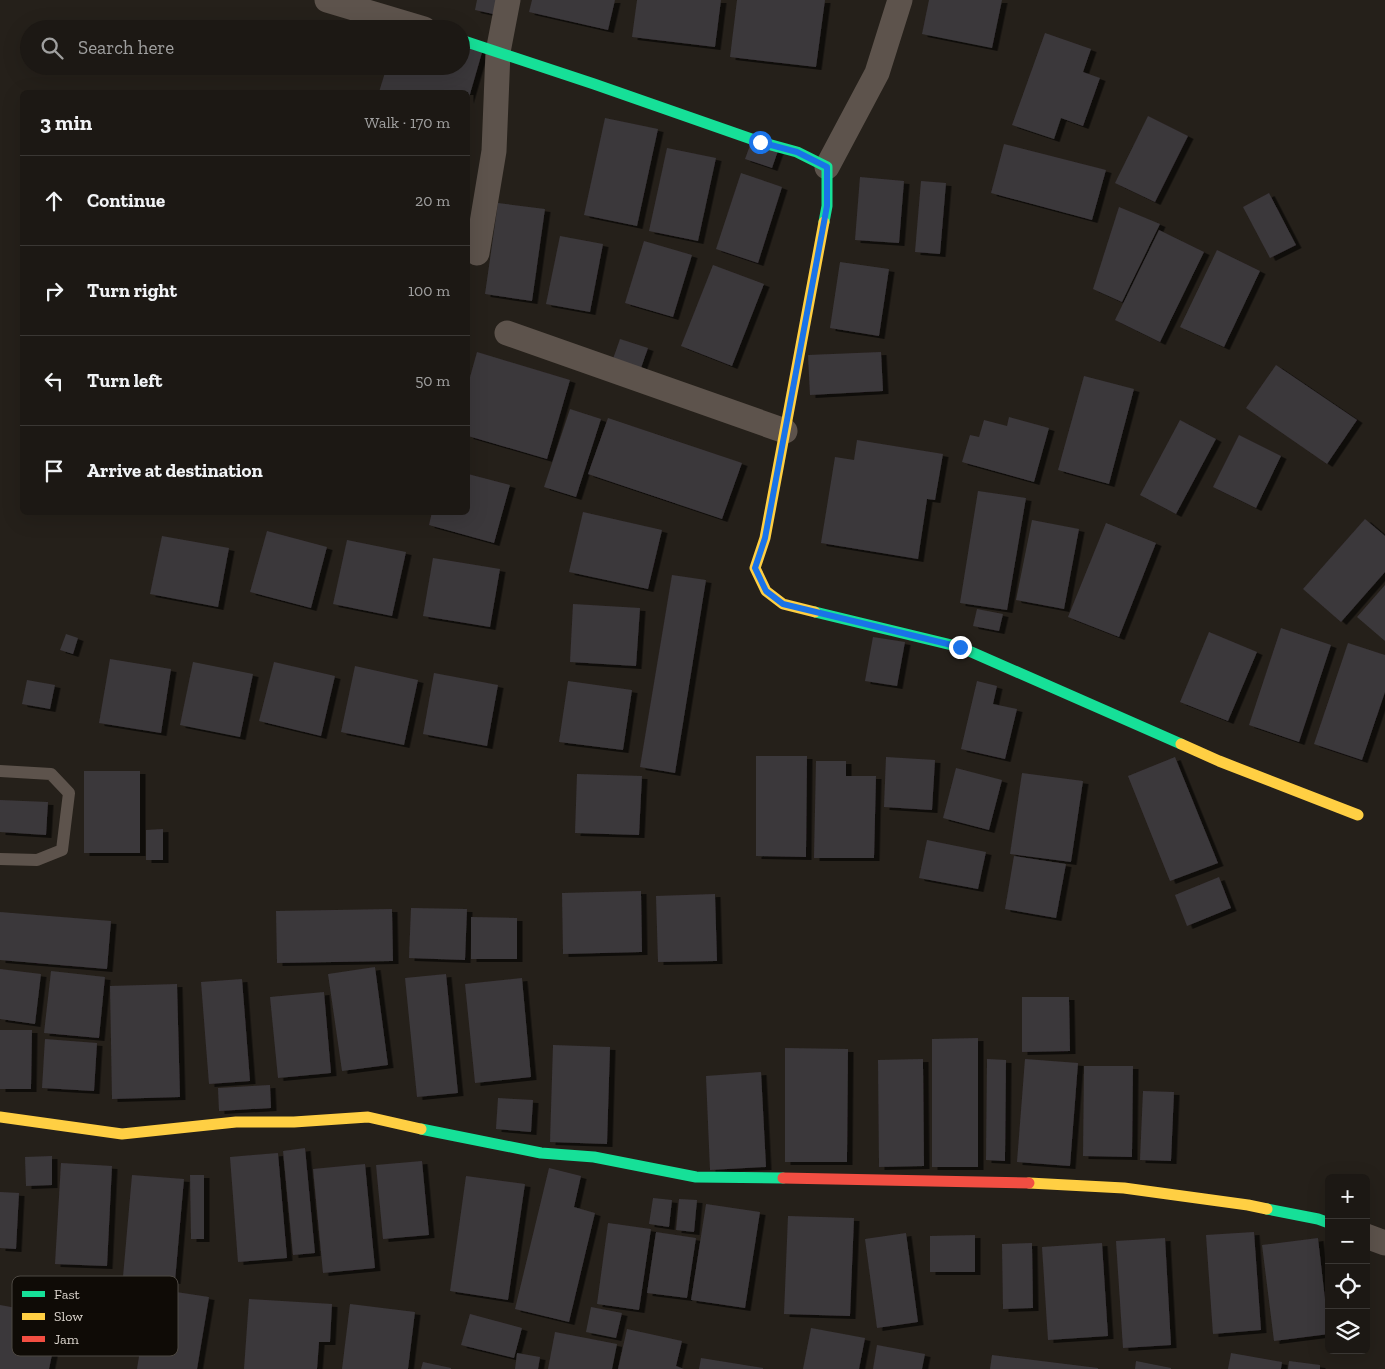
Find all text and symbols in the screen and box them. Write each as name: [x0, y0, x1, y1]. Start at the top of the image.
search box: [20, 20, 470, 75]
icon: search: [38, 34, 66, 62]
text: Search here: [78, 36, 174, 59]
text: 3 min: [40, 110, 92, 135]
text: Walk · 170 m: [365, 113, 450, 132]
route start: [749, 131, 772, 154]
icon: ahead: [40, 187, 68, 215]
text: Continue: [87, 189, 165, 212]
text: 20 m: [415, 191, 450, 210]
icon: right: [40, 277, 68, 305]
text: Turn right: [87, 279, 177, 302]
text: 100 m: [408, 281, 450, 300]
icon: left: [40, 367, 68, 395]
text: Turn left: [87, 369, 162, 392]
text: 50 m: [415, 371, 450, 390]
icon: arrive: [40, 457, 68, 485]
text: Arrive at destination: [87, 459, 263, 482]
route end: [949, 636, 972, 659]
map controls: [1325, 1174, 1370, 1354]
button: +: [1325, 1174, 1370, 1219]
button: −: [1325, 1219, 1370, 1264]
button: locate: [1325, 1264, 1370, 1309]
legend: [12, 1276, 178, 1356]
text: Fast: [54, 1286, 81, 1303]
text: Slow: [54, 1308, 83, 1325]
button: layers: [1325, 1309, 1370, 1354]
text: Jam: [54, 1331, 79, 1348]

